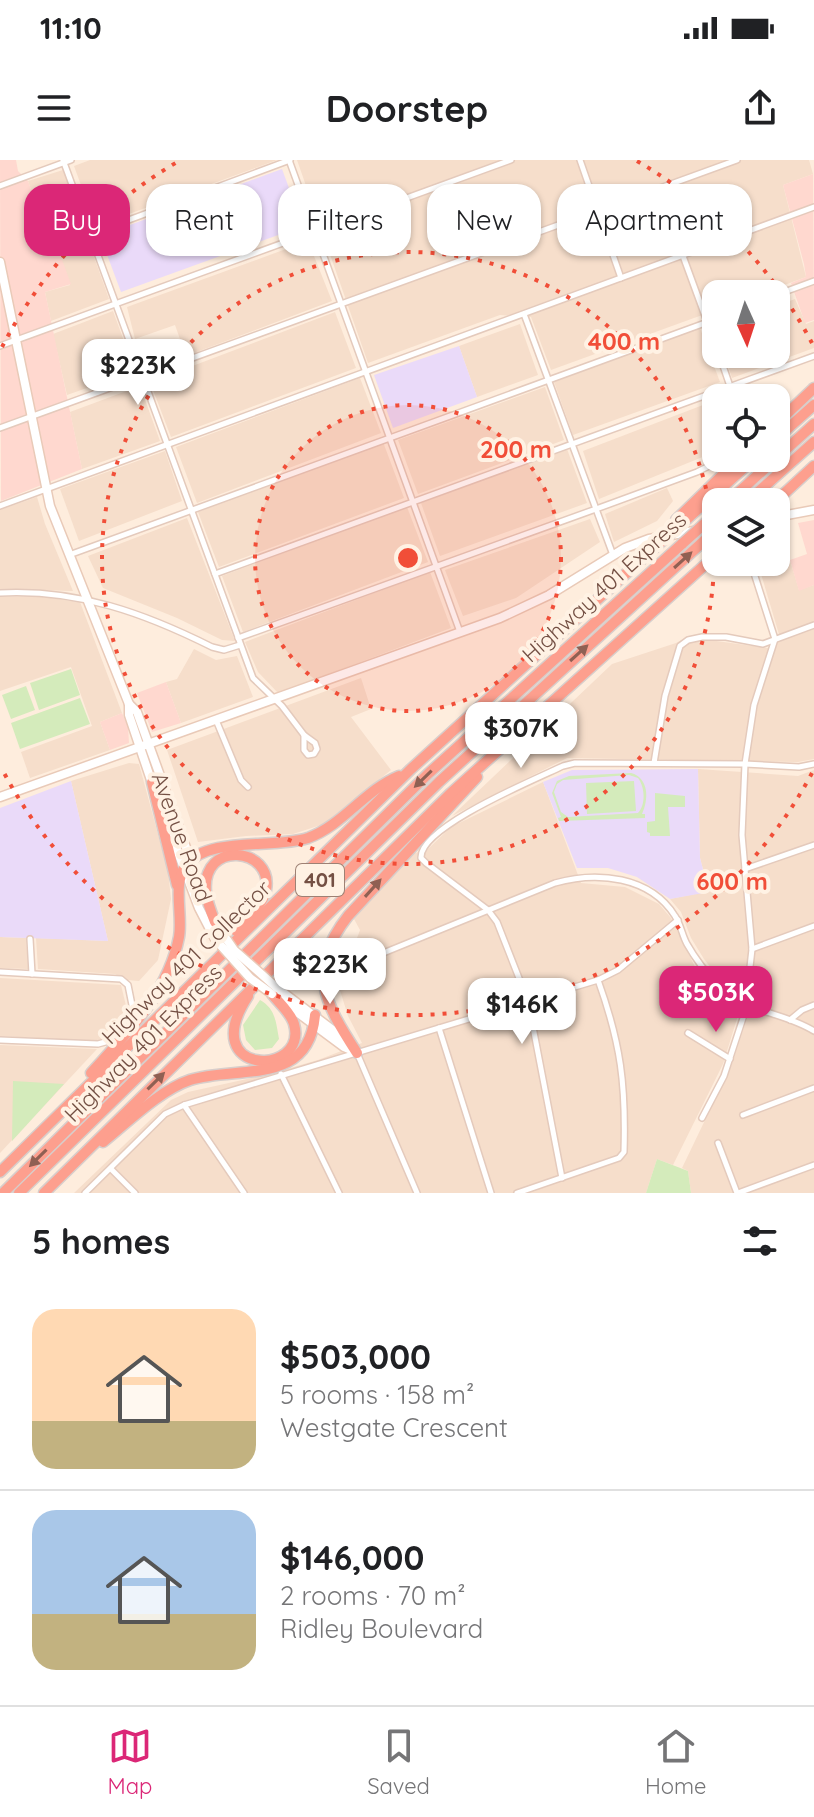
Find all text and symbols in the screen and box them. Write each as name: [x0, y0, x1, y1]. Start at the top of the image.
text: 11:10: [40, 9, 102, 47]
icon: menu: [32, 86, 76, 130]
text: Doorstep: [326, 86, 488, 131]
icon: share: [738, 86, 782, 130]
chip: Buy: [24, 184, 130, 256]
chip: Rent: [146, 184, 262, 256]
chip: Filters: [278, 184, 411, 256]
chip: New: [427, 184, 541, 256]
chip: Apartment: [557, 184, 752, 256]
north arrow: [702, 280, 790, 368]
map controls: [702, 280, 790, 576]
text: 400 m: [588, 326, 660, 356]
pin: $223K: [82, 339, 194, 407]
text: $223K: [100, 348, 176, 381]
button: locate: [702, 384, 790, 472]
text: 200 m: [480, 434, 552, 464]
button: layers: [702, 488, 790, 576]
street label: Highway 401 Express: [516, 506, 692, 668]
centre of rings: [394, 544, 422, 572]
one-way arrow: [672, 552, 692, 569]
one-way arrow: [570, 645, 589, 663]
pin: $307K: [465, 702, 577, 770]
text: $307K: [483, 711, 559, 744]
street label: Avenue Road: [146, 768, 218, 906]
one-way arrow: [414, 769, 433, 788]
road number: 401: [296, 864, 344, 896]
text: 600 m: [696, 866, 768, 896]
street label: Highway 401 Collector: [96, 874, 277, 1050]
one-way arrow: [364, 879, 382, 898]
pin: $223K: [274, 938, 386, 1006]
text: $223K: [292, 947, 368, 980]
street label: Highway 401 Express: [58, 958, 228, 1128]
pin: $503K: [660, 966, 772, 1034]
text: $503K: [677, 975, 755, 1008]
pin: $146K: [466, 978, 578, 1046]
text: $146K: [486, 987, 558, 1020]
one-way arrow: [146, 1072, 165, 1090]
one-way arrow: [30, 1148, 48, 1167]
icon: filters: [738, 1219, 782, 1263]
text: 5 homes: [32, 1220, 170, 1263]
text: $503,000: [280, 1335, 431, 1378]
icon: home: [96, 1341, 192, 1437]
text: 5 rooms · 158 m²: [280, 1378, 474, 1411]
text: Westgate Crescent: [280, 1411, 508, 1444]
text: $146,000: [280, 1536, 424, 1579]
icon: home: [96, 1542, 192, 1638]
text: 2 rooms · 70 m²: [280, 1579, 465, 1612]
text: Ridley Boulevard: [280, 1612, 483, 1645]
tab: Map: [107, 1724, 152, 1800]
tab: Saved: [367, 1724, 430, 1800]
tab: Home: [645, 1724, 707, 1800]

